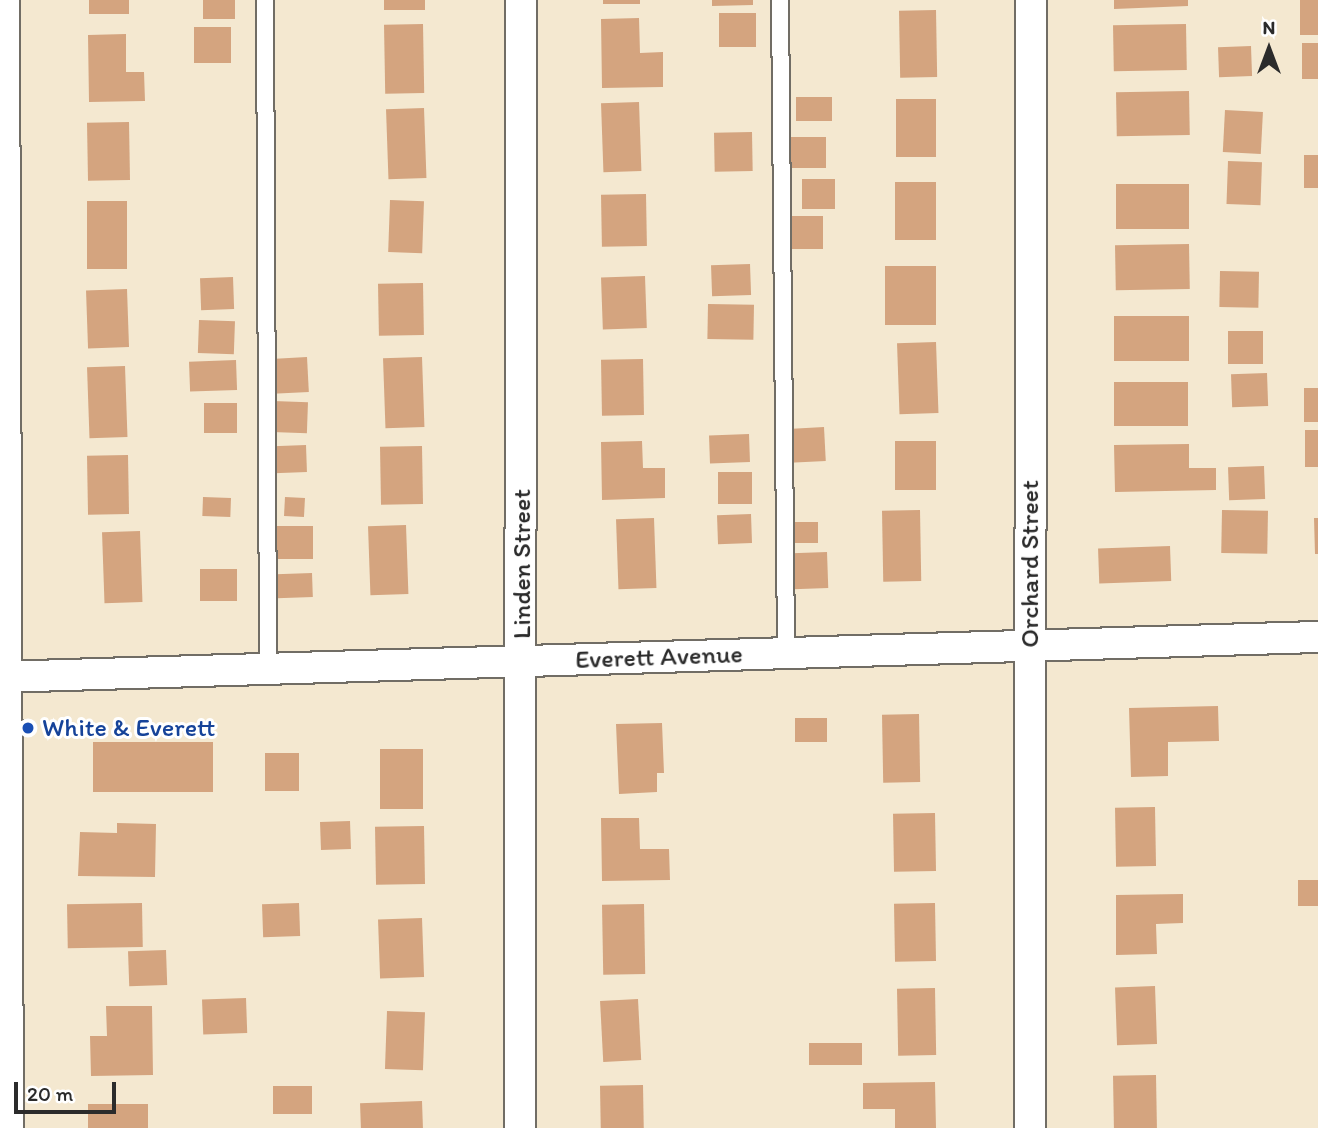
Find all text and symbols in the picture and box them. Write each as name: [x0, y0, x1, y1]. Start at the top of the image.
north arrow: [1234, 14, 1304, 84]
text: N: [1263, 16, 1275, 39]
street label: Orchard Street: [1014, 480, 1046, 648]
street label: Linden Street: [506, 489, 538, 639]
street label: Everett Avenue: [575, 639, 743, 675]
place label: White & Everett: [42, 712, 215, 744]
marker: White & Everett: [20, 720, 36, 736]
scale bar: [18, 1068, 119, 1112]
text: 20 m: [27, 1081, 73, 1106]

